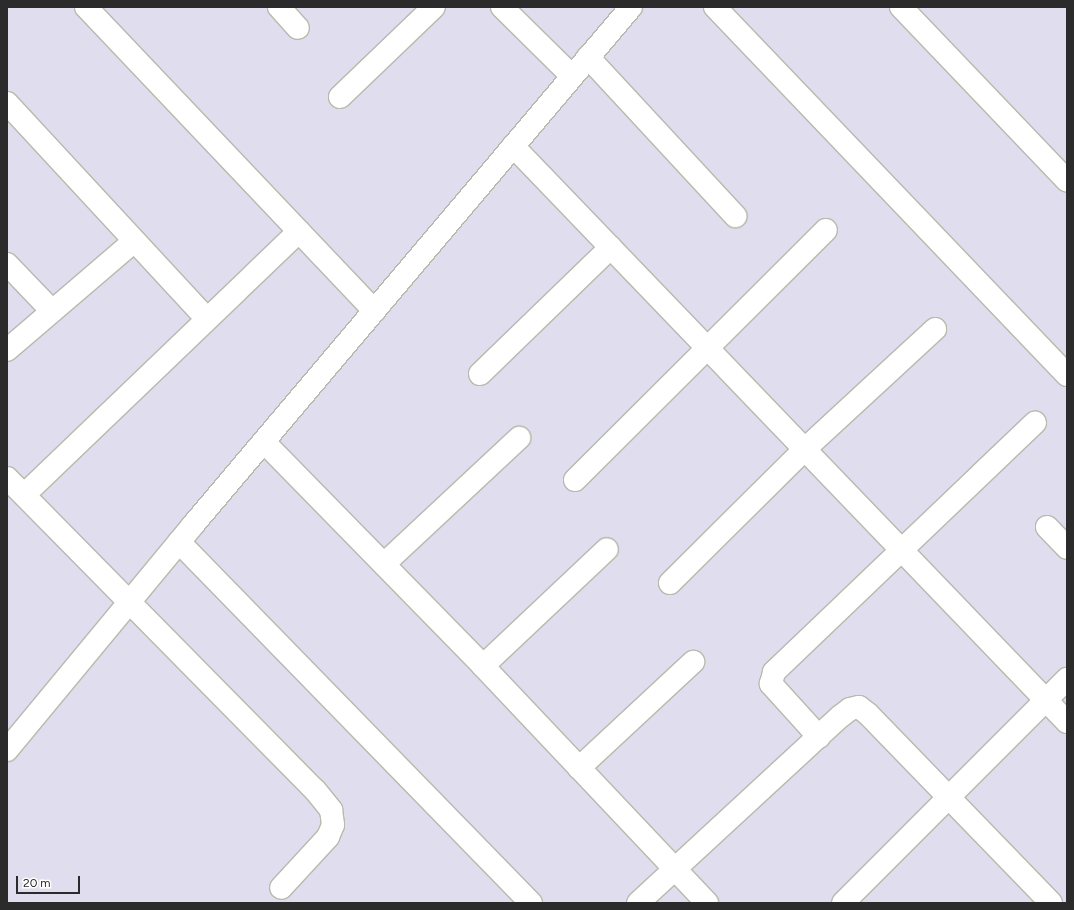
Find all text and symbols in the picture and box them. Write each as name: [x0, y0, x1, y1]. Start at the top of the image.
scale bar: [18, 868, 82, 894]
text: 20 m: [23, 876, 51, 890]

